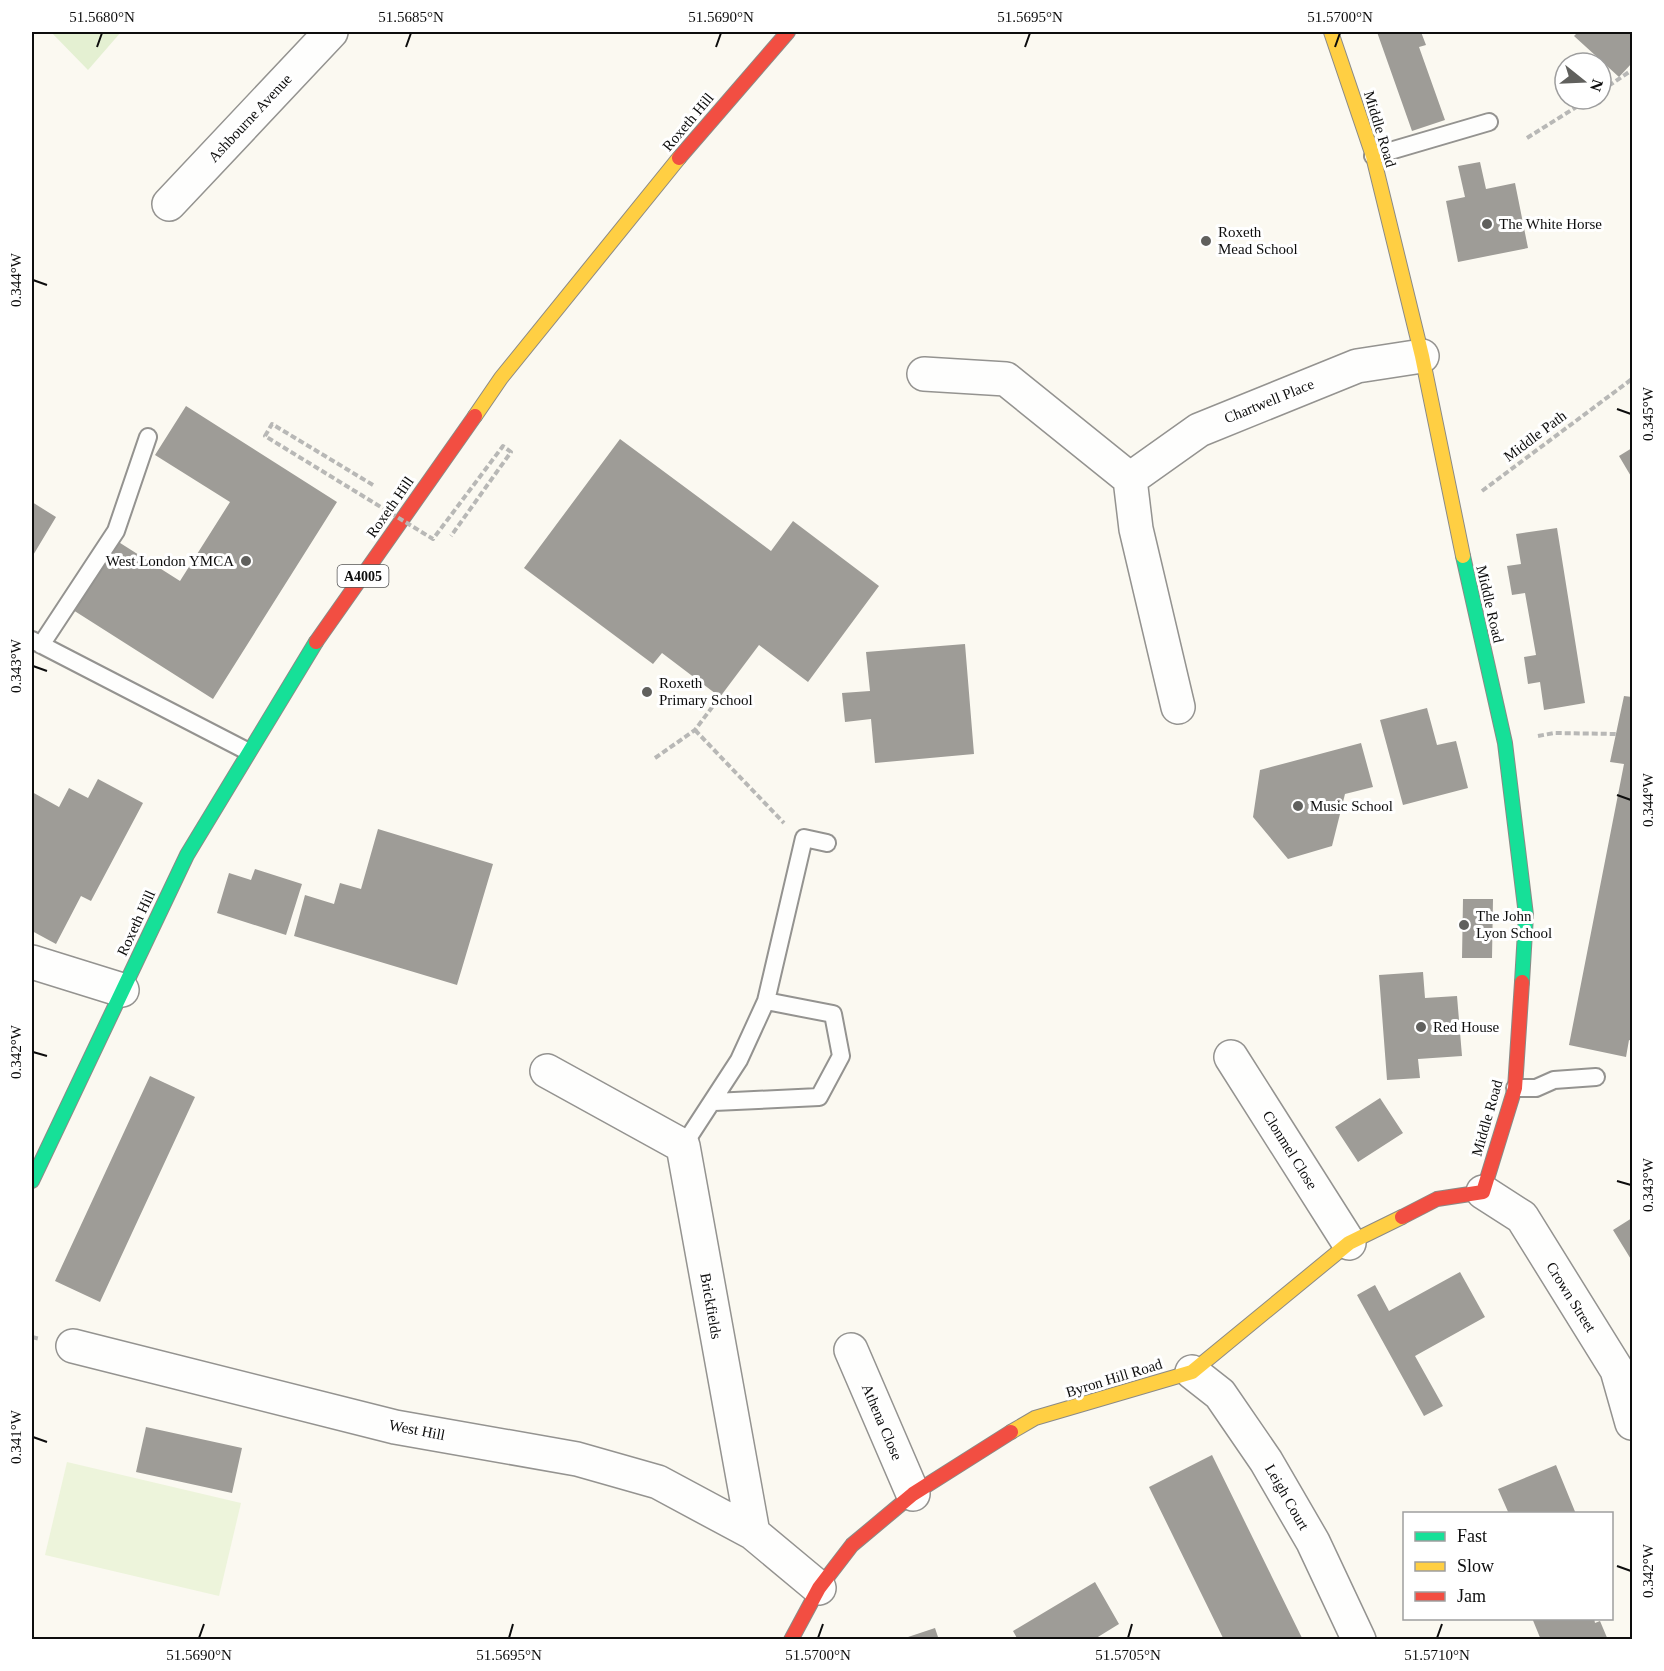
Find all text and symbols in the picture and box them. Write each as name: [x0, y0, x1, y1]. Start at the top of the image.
text: 51.5680°N: [69, 9, 135, 25]
text: 51.5685°N: [378, 9, 444, 25]
text: 51.5690°N: [688, 9, 754, 25]
text: 51.5695°N: [997, 9, 1063, 25]
text: 51.5700°N: [1307, 9, 1373, 25]
north arrow: [1553, 51, 1613, 111]
street label: Ashbourne Avenue: [205, 71, 295, 165]
text: N: [1587, 77, 1607, 94]
street label: Middle Road: [1361, 89, 1399, 169]
street label: Roxeth Hill: [659, 90, 717, 154]
place label: The White Horse: [1499, 216, 1602, 232]
marker: The White Horse: [1480, 217, 1494, 231]
place label: Roxeth Mead School: [1218, 224, 1298, 257]
marker: Roxeth Mead School: [1199, 234, 1213, 248]
text: 0.344°W: [8, 252, 24, 307]
street label: Chartwell Place: [1222, 376, 1317, 426]
text: 0.345°W: [1640, 386, 1656, 441]
street label: Middle Path: [1501, 407, 1570, 465]
street label: Roxeth Hill: [363, 474, 417, 540]
place label: West London YMCA: [106, 553, 234, 569]
marker: West London YMCA: [239, 554, 253, 568]
street label: Middle Road: [1473, 564, 1507, 645]
road number: A4005: [338, 565, 388, 587]
text: 0.343°W: [8, 638, 24, 693]
place label: Roxeth Primary School: [659, 675, 753, 708]
marker: Roxeth Primary School: [640, 685, 654, 699]
text: 0.344°W: [1640, 772, 1656, 827]
place label: Music School: [1310, 798, 1393, 814]
marker: Music School: [1291, 799, 1305, 813]
street label: Roxeth Hill: [114, 888, 158, 958]
place label: The John Lyon School: [1476, 908, 1552, 941]
marker: The John Lyon School: [1457, 918, 1471, 932]
place label: Red House: [1433, 1019, 1500, 1035]
marker: Red House: [1414, 1020, 1428, 1034]
text: 0.342°W: [8, 1024, 24, 1079]
street label: Middle Road: [1468, 1077, 1506, 1158]
street label: Clonmel Close: [1259, 1108, 1321, 1193]
text: 0.343°W: [1640, 1157, 1656, 1212]
street label: Crown Street: [1543, 1259, 1599, 1336]
street label: Brickfields: [697, 1272, 725, 1340]
street label: Byron Hill Road: [1064, 1356, 1165, 1400]
street label: Athena Close: [859, 1381, 905, 1463]
text: 0.341°W: [8, 1409, 24, 1464]
street label: West Hill: [388, 1417, 446, 1443]
street label: Leigh Court: [1262, 1461, 1313, 1533]
legend: [1403, 1512, 1613, 1620]
text: Fast: [1457, 1526, 1487, 1546]
text: 0.342°W: [1640, 1543, 1656, 1598]
text: Slow: [1457, 1556, 1494, 1576]
text: Jam: [1457, 1586, 1486, 1606]
text: 51.5690°N: [166, 1647, 232, 1663]
text: 51.5695°N: [476, 1647, 542, 1663]
text: 51.5700°N: [785, 1647, 851, 1663]
text: 51.5705°N: [1095, 1647, 1161, 1663]
text: 51.5710°N: [1404, 1647, 1470, 1663]

